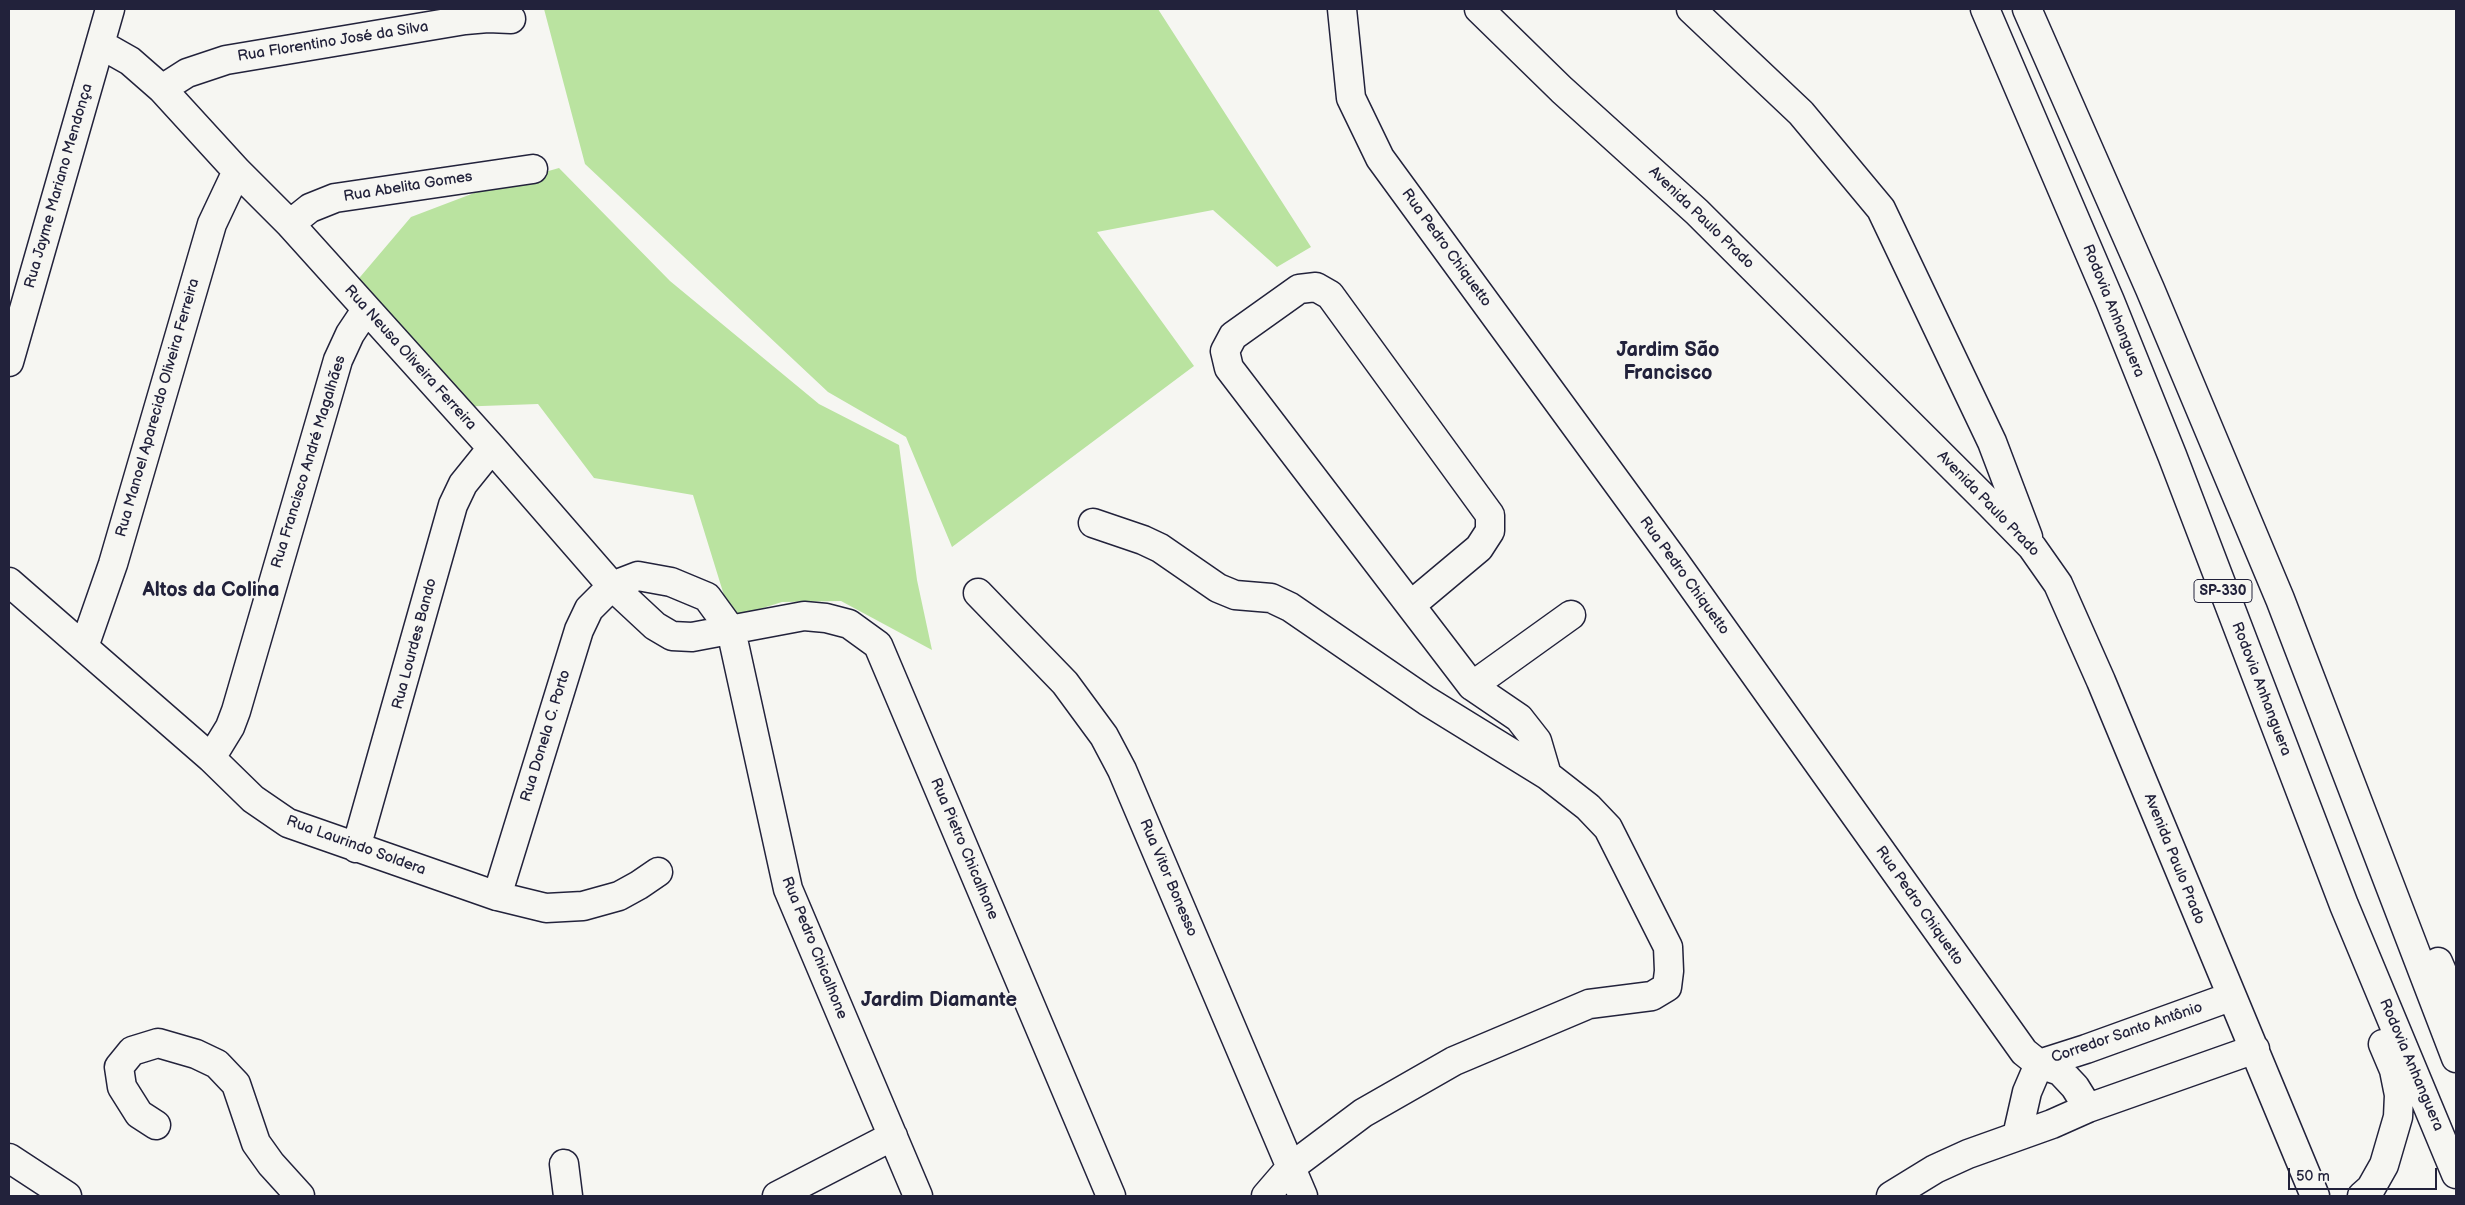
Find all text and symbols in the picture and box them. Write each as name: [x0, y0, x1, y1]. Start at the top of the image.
street label: Rua Florentino José da Silva: [236, 18, 430, 66]
street label: Rua Jayme Mariano Mendonça: [21, 82, 97, 290]
street label: Avenida Paulo Prado: [1645, 163, 1757, 273]
street label: Rua Abelita Gomes: [342, 168, 474, 206]
street label: Rua Pedro Chiquetto: [1397, 186, 1495, 310]
street label: Rodovia Anhanguera: [2078, 242, 2148, 380]
street label: Rua Manoel Aparecido Oliveira Ferreira: [112, 277, 204, 539]
street label: Rua Neusa Oliveira Ferreira: [340, 282, 480, 434]
district label: Jardim São Francisco: [1616, 339, 1720, 386]
street label: Rua Francisco André Magalhães: [268, 353, 350, 571]
street label: Avenida Paulo Prado: [1933, 448, 2043, 560]
street label: Rua Pedro Chiquetto: [1635, 514, 1733, 638]
street label: Rua Lourdes Bando: [389, 577, 441, 711]
district label: Altos da Colina: [143, 579, 279, 603]
road number: SP-330: [2194, 580, 2252, 602]
street label: Rodovia Anhanguera: [2227, 620, 2295, 758]
street label: Rua Donela C. Porto: [517, 668, 575, 804]
street label: Rua Pietro Chicalhone: [926, 775, 1002, 923]
street label: Avenida Paulo Prado: [2140, 791, 2208, 927]
street label: Rua Laurindo Soldera: [284, 812, 428, 880]
street label: Rua Vitor Bonesso: [1135, 816, 1201, 940]
street label: Rua Pedro Chiquetto: [1871, 843, 1967, 969]
street label: Rua Pedro Chicalhone: [777, 874, 851, 1022]
district label: Jardim Diamante: [861, 989, 1017, 1013]
street label: Rodovia Anhanguera: [2375, 996, 2447, 1134]
street label: Corredor Santo Antônio: [2049, 999, 2205, 1067]
scale bar: [2290, 1158, 2439, 1190]
text: 50 m: [2296, 1167, 2330, 1186]

